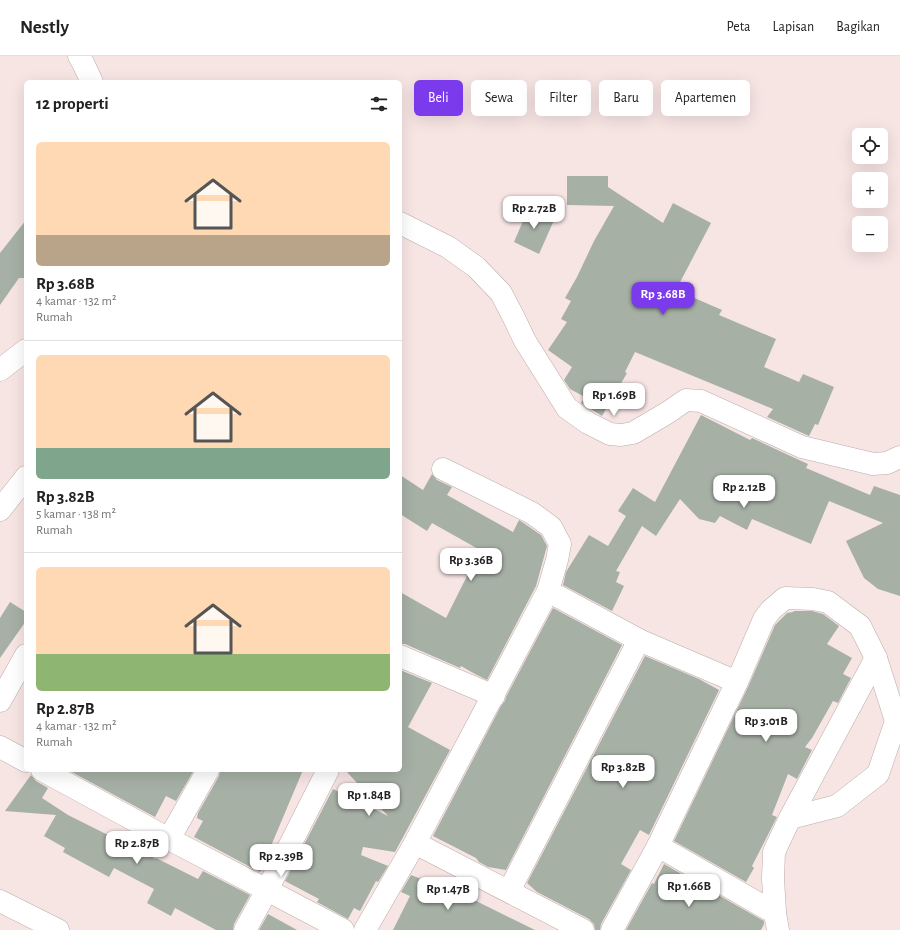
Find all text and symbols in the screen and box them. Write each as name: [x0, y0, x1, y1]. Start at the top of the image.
text: Nestly: [20, 18, 69, 37]
text: Peta: [727, 20, 751, 34]
text: Lapisan: [773, 20, 814, 34]
text: Bagikan: [836, 20, 880, 34]
chip: Beli: [414, 80, 463, 116]
chip: Sewa: [471, 80, 527, 116]
chip: Filter: [535, 80, 591, 116]
chip: Baru: [599, 80, 653, 116]
chip: Apartemen: [661, 80, 750, 116]
icon: filters: [368, 93, 390, 115]
text: 12 properti: [36, 95, 109, 112]
map controls: [852, 128, 888, 252]
button: locate: [852, 128, 888, 164]
icon: home: [177, 168, 249, 240]
button: +: [852, 172, 888, 208]
pin: Rp 2.72B: [493, 196, 575, 230]
text: Rp 2.72B: [512, 202, 556, 215]
button: −: [852, 216, 888, 252]
text: Rp 3.68B: [36, 275, 95, 292]
pin: Rp 3.68B: [622, 282, 704, 316]
text: Rp 3.68B: [641, 288, 685, 301]
text: 4 kamar · 132 m²: [36, 295, 117, 308]
text: Rumah: [36, 311, 73, 324]
icon: home: [177, 381, 249, 453]
pin: Rp 1.69B: [573, 383, 655, 417]
text: Rp 1.69B: [592, 389, 636, 402]
pin: Rp 2.12B: [703, 475, 785, 509]
text: Rp 2.12B: [722, 481, 766, 494]
text: Rp 3.82B: [36, 488, 95, 505]
text: 5 kamar · 138 m²: [36, 508, 116, 521]
text: Rumah: [36, 524, 73, 537]
pin: Rp 3.36B: [430, 548, 512, 582]
text: Rp 3.36B: [449, 554, 493, 567]
icon: home: [177, 593, 249, 665]
text: Rp 2.87B: [36, 700, 95, 717]
pin: Rp 3.01B: [725, 709, 807, 743]
text: Rp 3.01B: [744, 715, 788, 728]
text: 4 kamar · 132 m²: [36, 720, 117, 733]
text: Rumah: [36, 736, 73, 749]
pin: Rp 3.82B: [582, 755, 664, 789]
text: Rp 3.82B: [601, 761, 645, 774]
pin: Rp 1.84B: [328, 783, 410, 817]
text: Rp 1.84B: [347, 789, 391, 802]
pin: Rp 2.87B: [96, 831, 178, 865]
text: Rp 2.87B: [115, 837, 159, 850]
pin: Rp 2.39B: [240, 844, 322, 878]
text: Rp 2.39B: [259, 850, 303, 863]
pin: Rp 1.66B: [648, 874, 730, 908]
pin: Rp 1.47B: [407, 877, 489, 911]
text: Rp 1.66B: [667, 880, 711, 893]
text: Rp 1.47B: [426, 883, 470, 896]

